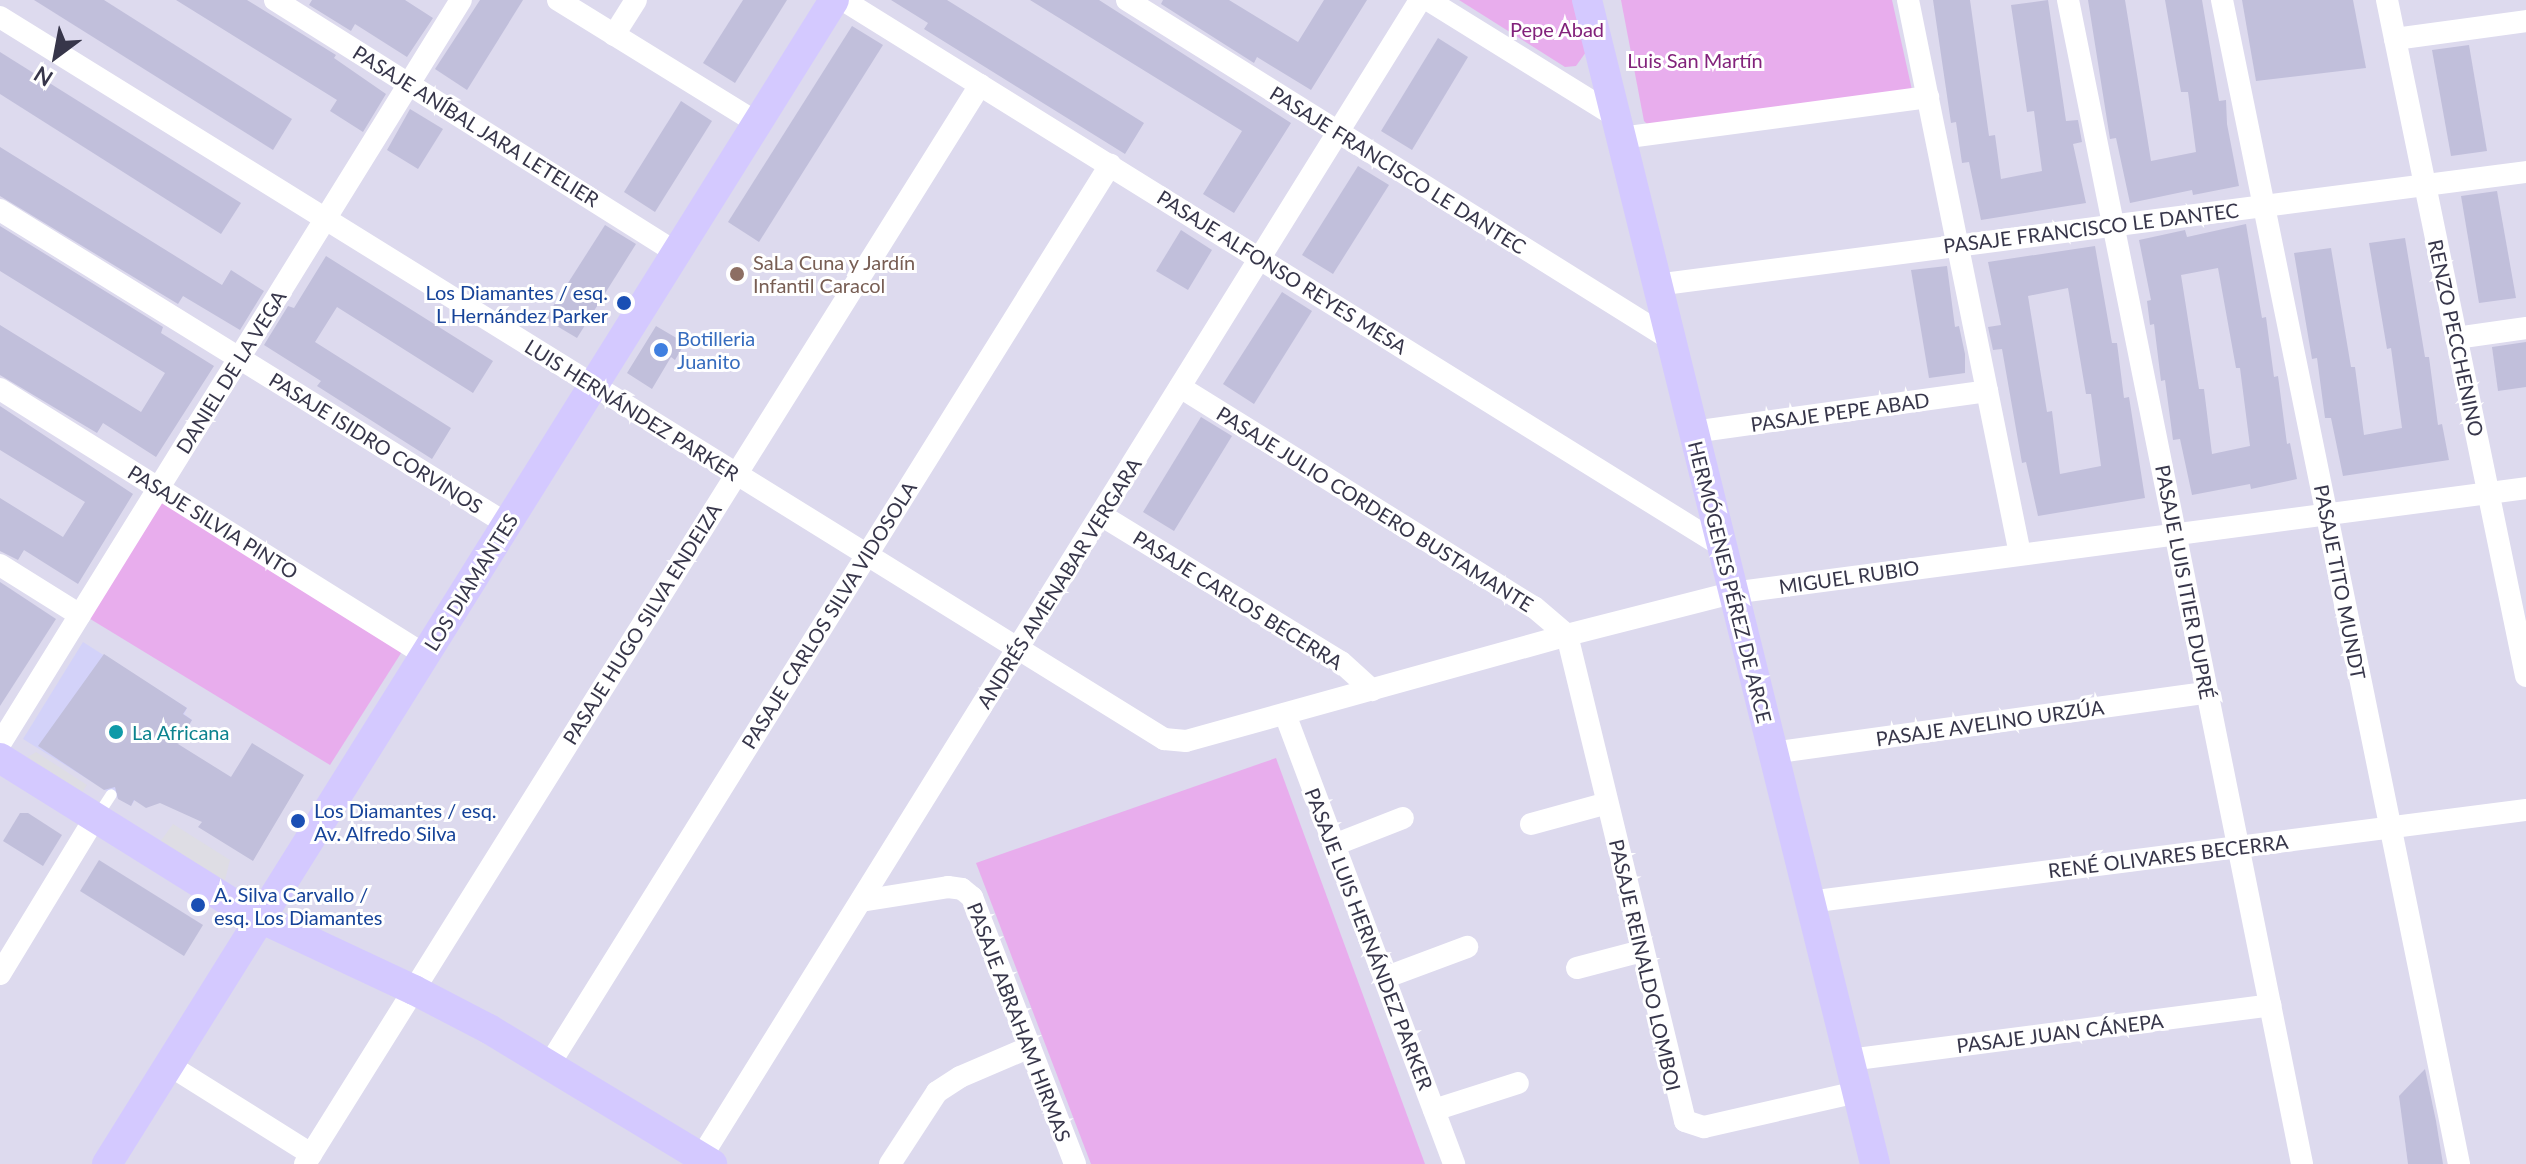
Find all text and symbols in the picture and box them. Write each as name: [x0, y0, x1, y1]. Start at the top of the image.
north arrow: [16, 16, 96, 96]
park label: Pepe Abad: [1510, 17, 1604, 41]
street label: PASAJE ANÍBAL JARA LETELIER: [348, 40, 604, 212]
park label: Luis San Martín: [1627, 48, 1763, 72]
text: N: [29, 61, 57, 93]
street label: PASAJE FRANCISCO LE DANTEC: [1266, 81, 1530, 259]
street label: PASAJE ALFONSO REYES MESA: [1153, 185, 1411, 359]
street label: PASAJE FRANCISCO LE DANTEC: [1942, 198, 2240, 258]
street label: RENZO PECCHENINO: [2423, 237, 2489, 439]
place label: SaLa Cuna y Jardín Infantil Caracol: [753, 250, 917, 297]
marker: SaLa Cuna y Jardín Infantil Caracol: [728, 265, 746, 283]
place label: Los Diamantes / esq. L Hernández Parker: [425, 280, 608, 327]
street label: DANIEL DE LA VEGA: [171, 285, 291, 459]
marker: Los Diamantes / esq. L Hernández Parker: [615, 294, 633, 312]
place label: Botilleria Juanito: [677, 326, 755, 373]
street label: LUIS HERNÁNDEZ PARKER: [521, 334, 743, 486]
marker: Botilleria Juanito: [652, 341, 670, 359]
street label: PASAJE ISIDRO CORVINOS: [265, 367, 487, 519]
street label: PASAJE PEPE ABAD: [1749, 388, 1931, 436]
street label: PASAJE JULIO CORDERO BUSTAMANTE: [1212, 401, 1538, 617]
street label: HERMÓGENES PÉREZ DE ARCE: [1683, 438, 1777, 726]
street label: ANDRÉS AMENABAR VERGARA: [971, 453, 1147, 713]
street label: PASAJE SILVIA PINTO: [123, 460, 303, 584]
street label: PASAJE LUIS ITIER DUPRÉ: [2151, 463, 2219, 701]
street label: PASAJE CARLOS SILVA VIDOSOLA: [736, 476, 922, 754]
street label: PASAJE TITO MUNDT: [2309, 482, 2371, 682]
street label: PASAJE HUGO SILVA ENDEIZA: [558, 499, 726, 749]
street label: LOS DIAMANTES: [419, 509, 523, 655]
street label: PASAJE CARLOS BECERRA: [1129, 526, 1347, 674]
street label: MIGUEL RUBIO: [1777, 555, 1921, 599]
street label: PASAJE AVELINO URZÚA: [1874, 695, 2106, 751]
place label: La Africana: [132, 720, 230, 744]
marker: La Africana: [107, 723, 125, 741]
street label: PASAJE LUIS HERNÁNDEZ PARKER: [1300, 785, 1438, 1093]
place label: Los Diamantes / esq. Av. Alfredo Silva: [314, 798, 497, 845]
marker: Los Diamantes / esq. Av. Alfredo Silva: [289, 812, 307, 830]
street label: RENÉ OLIVARES BECERRA: [2047, 829, 2289, 883]
street label: PASAJE REINALDO LOMBOI: [1604, 837, 1686, 1093]
place label: A. Silva Carvallo / esq. Los Diamantes: [214, 882, 382, 929]
marker: A. Silva Carvallo / esq. Los Diamantes: [189, 896, 207, 914]
street label: PASAJE ABRAHAM HIRMAS: [962, 899, 1076, 1145]
street label: PASAJE JUAN CÁNEPA: [1955, 1008, 2165, 1058]

